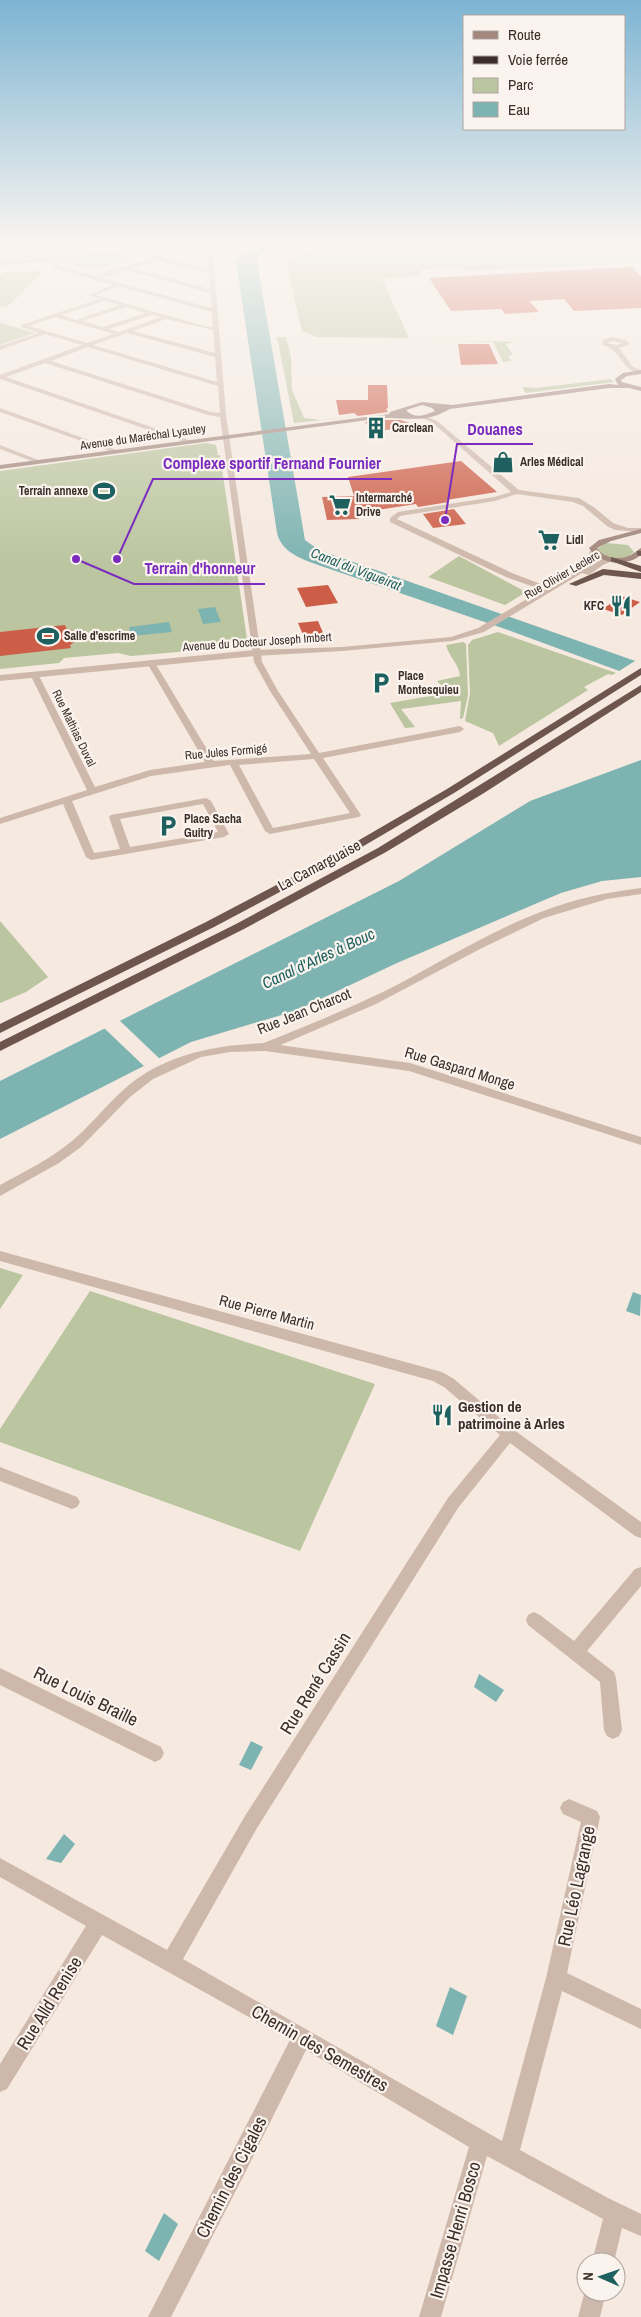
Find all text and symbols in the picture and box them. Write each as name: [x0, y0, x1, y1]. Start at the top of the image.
legend: [463, 15, 626, 130]
text: Route: [508, 24, 541, 45]
text: Voie ferrée: [508, 49, 568, 70]
text: Parc: [508, 74, 533, 95]
text: Eau: [508, 99, 530, 120]
callout: Douanes: [457, 413, 533, 444]
building icon: Carclean: [363, 415, 389, 441]
text: Douanes: [467, 418, 523, 440]
street label: Avenue du Maréchal Lyautey: [78, 420, 207, 454]
place label: Carclean: [392, 420, 434, 436]
callout: Complexe sportif Fernand Fournier: [153, 448, 392, 479]
shop icon: Arles Médical: [490, 449, 516, 475]
text: Complexe sportif Fernand Fournier: [163, 452, 382, 474]
place label: Arles Médical: [520, 454, 584, 470]
sports icon: Terrain annexe: [91, 478, 117, 504]
place label: Terrain annexe: [19, 483, 89, 499]
place label: Intermarché Drive: [356, 490, 413, 520]
supermarket icon: Intermarché Drive: [327, 492, 353, 518]
supermarket icon: Lidl: [536, 527, 562, 553]
place label: Lidl: [566, 532, 584, 548]
water label: Canal du Vigueirat: [308, 543, 405, 595]
street label: Rue Olivier Leclerc: [522, 547, 603, 603]
callout: Terrain d'honneur: [134, 553, 265, 584]
text: Terrain d'honneur: [145, 557, 256, 579]
restaurant icon: KFC: [608, 593, 634, 619]
place label: KFC: [584, 598, 604, 614]
sports icon: Salle d'escrime: [35, 623, 61, 649]
place label: Salle d'escrime: [64, 628, 136, 644]
street label: Avenue du Docteur Joseph Imbert: [181, 629, 332, 655]
place label: Place Montesquieu: [398, 668, 459, 698]
parking icon: Place Montesquieu: [368, 670, 394, 696]
street label: Rue Mathias Duval: [48, 687, 100, 769]
street label: Rue Jules Formigé: [184, 740, 268, 764]
place label: Place Sacha Guitry: [184, 811, 242, 841]
parking icon: Place Sacha Guitry: [155, 813, 181, 839]
street label: La Camarguaise: [274, 834, 364, 896]
water label: Canal d'Arles à Bouc: [258, 922, 378, 994]
street label: Rue Jean Charcot: [254, 982, 354, 1039]
street label: Rue Gaspard Monge: [402, 1041, 518, 1095]
street label: Rue Pierre Martin: [217, 1289, 317, 1335]
place label: Gestion de patrimoine à Arles: [458, 1396, 565, 1434]
restaurant icon: Gestion de patrimoine à Arles: [429, 1402, 455, 1428]
street label: Rue René Cassin: [274, 1627, 356, 1739]
street label: Rue Louis Braille: [30, 1660, 142, 1732]
street label: Rue Léo Lagrange: [551, 1824, 601, 1948]
street label: Rue Alld Renise: [10, 1951, 88, 2055]
street label: Chemin des Semestres: [247, 1999, 393, 2097]
street label: Chemin des Cigales: [190, 2112, 272, 2242]
street label: Impasse Henri Bosco: [424, 2159, 486, 2301]
north arrow: [576, 2252, 626, 2302]
text: N: [579, 2272, 597, 2281]

